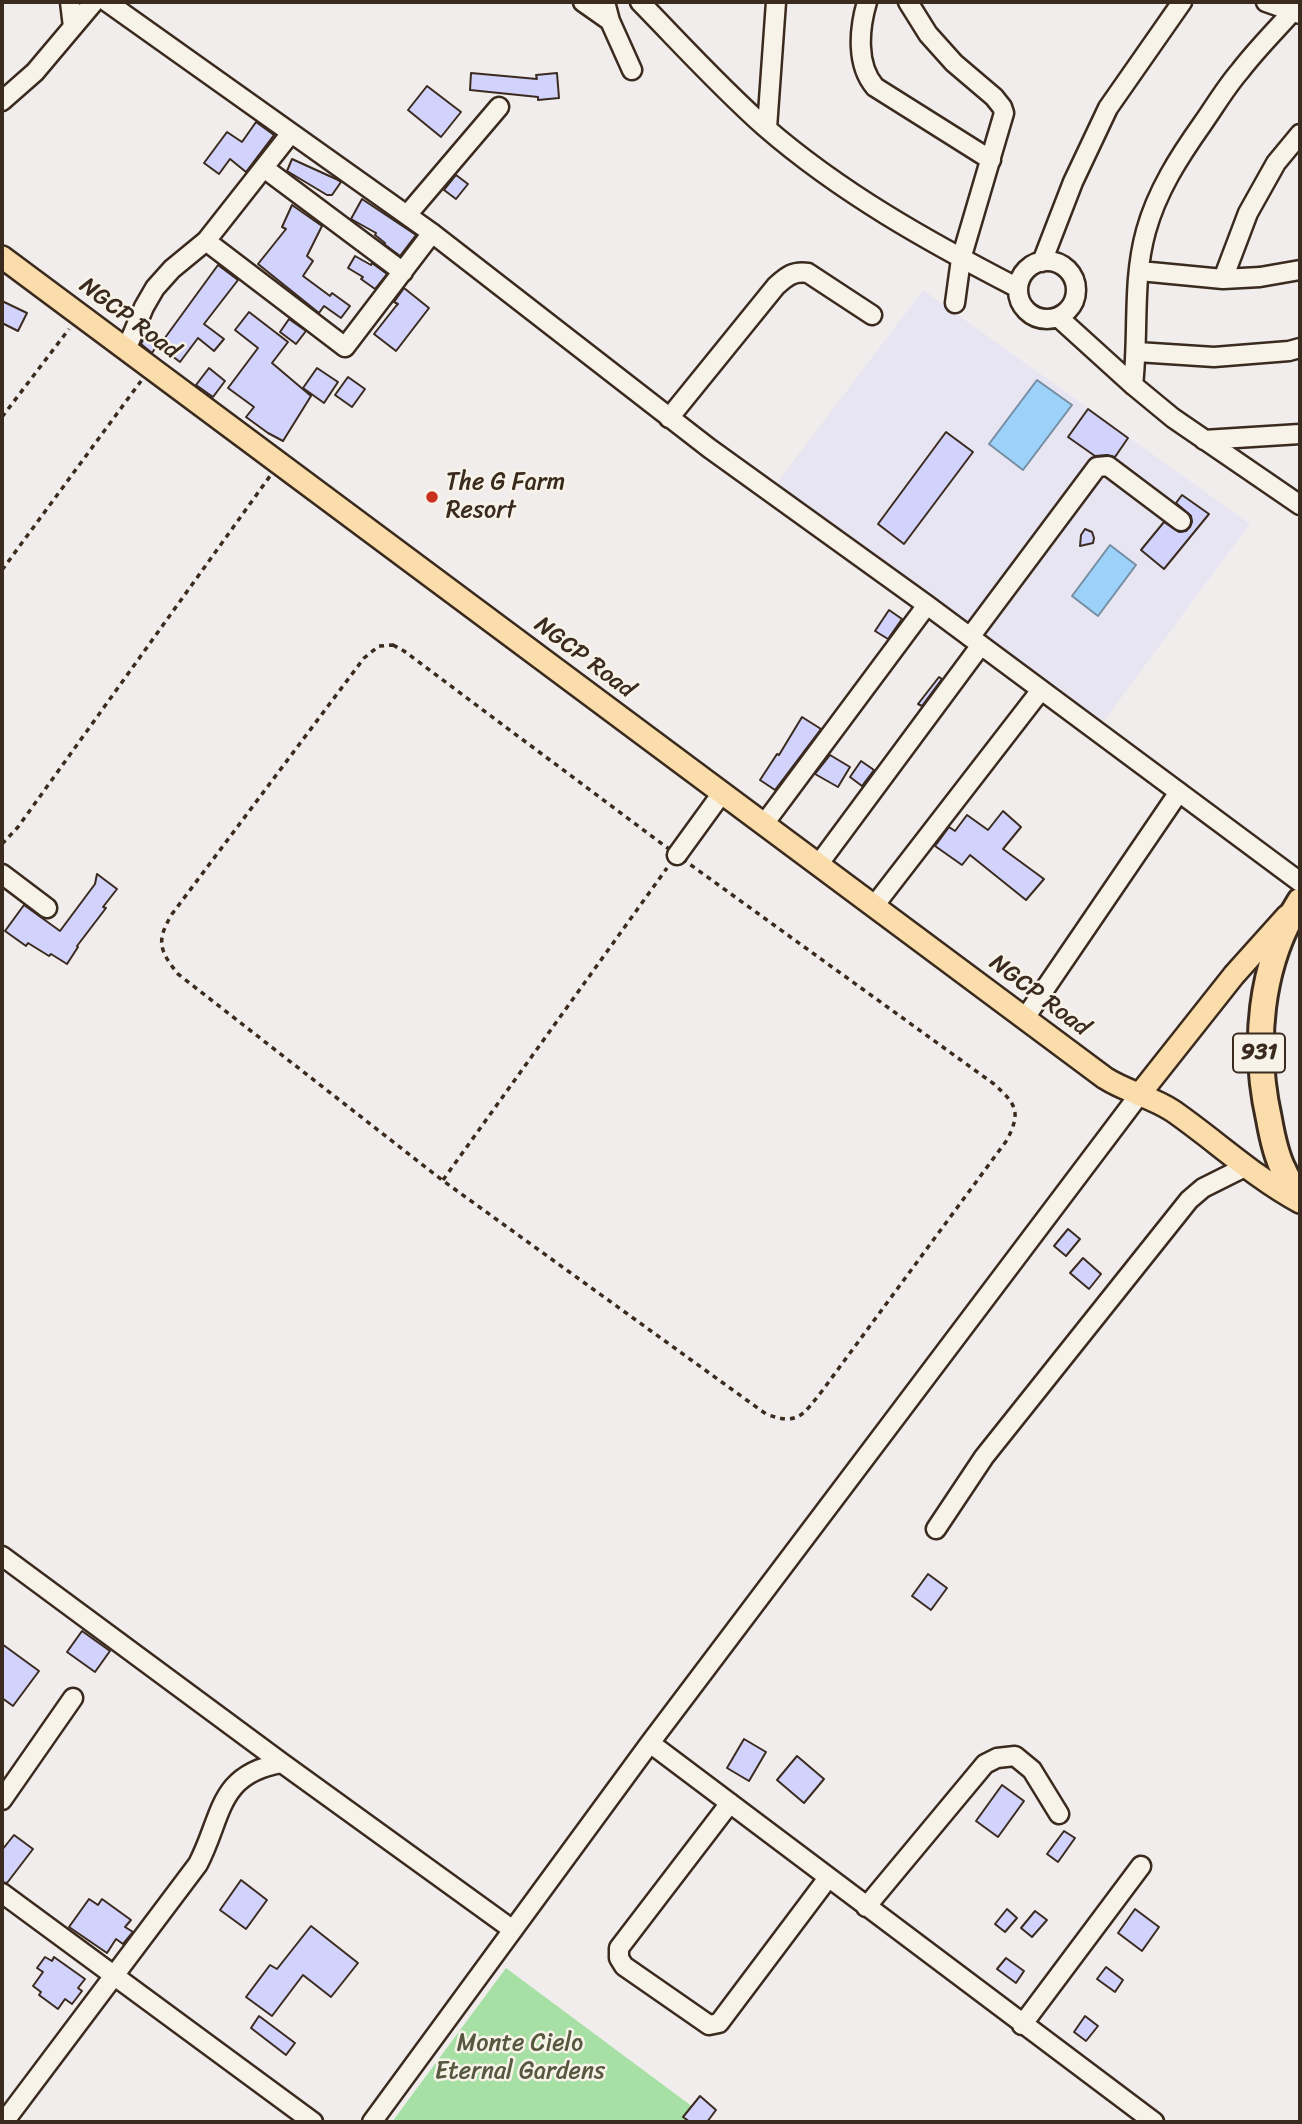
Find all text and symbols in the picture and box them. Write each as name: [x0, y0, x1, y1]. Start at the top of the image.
street label: NGCP Road: [73, 272, 185, 366]
place label: The G Farm Resort: [446, 469, 565, 525]
marker: The G Farm Resort: [424, 489, 440, 505]
street label: NGCP Road: [528, 611, 640, 705]
street label: NGCP Road: [983, 949, 1095, 1043]
road number: 931: [1233, 1034, 1285, 1072]
park label: Monte Cielo Eternal Gardens: [435, 2030, 605, 2086]

